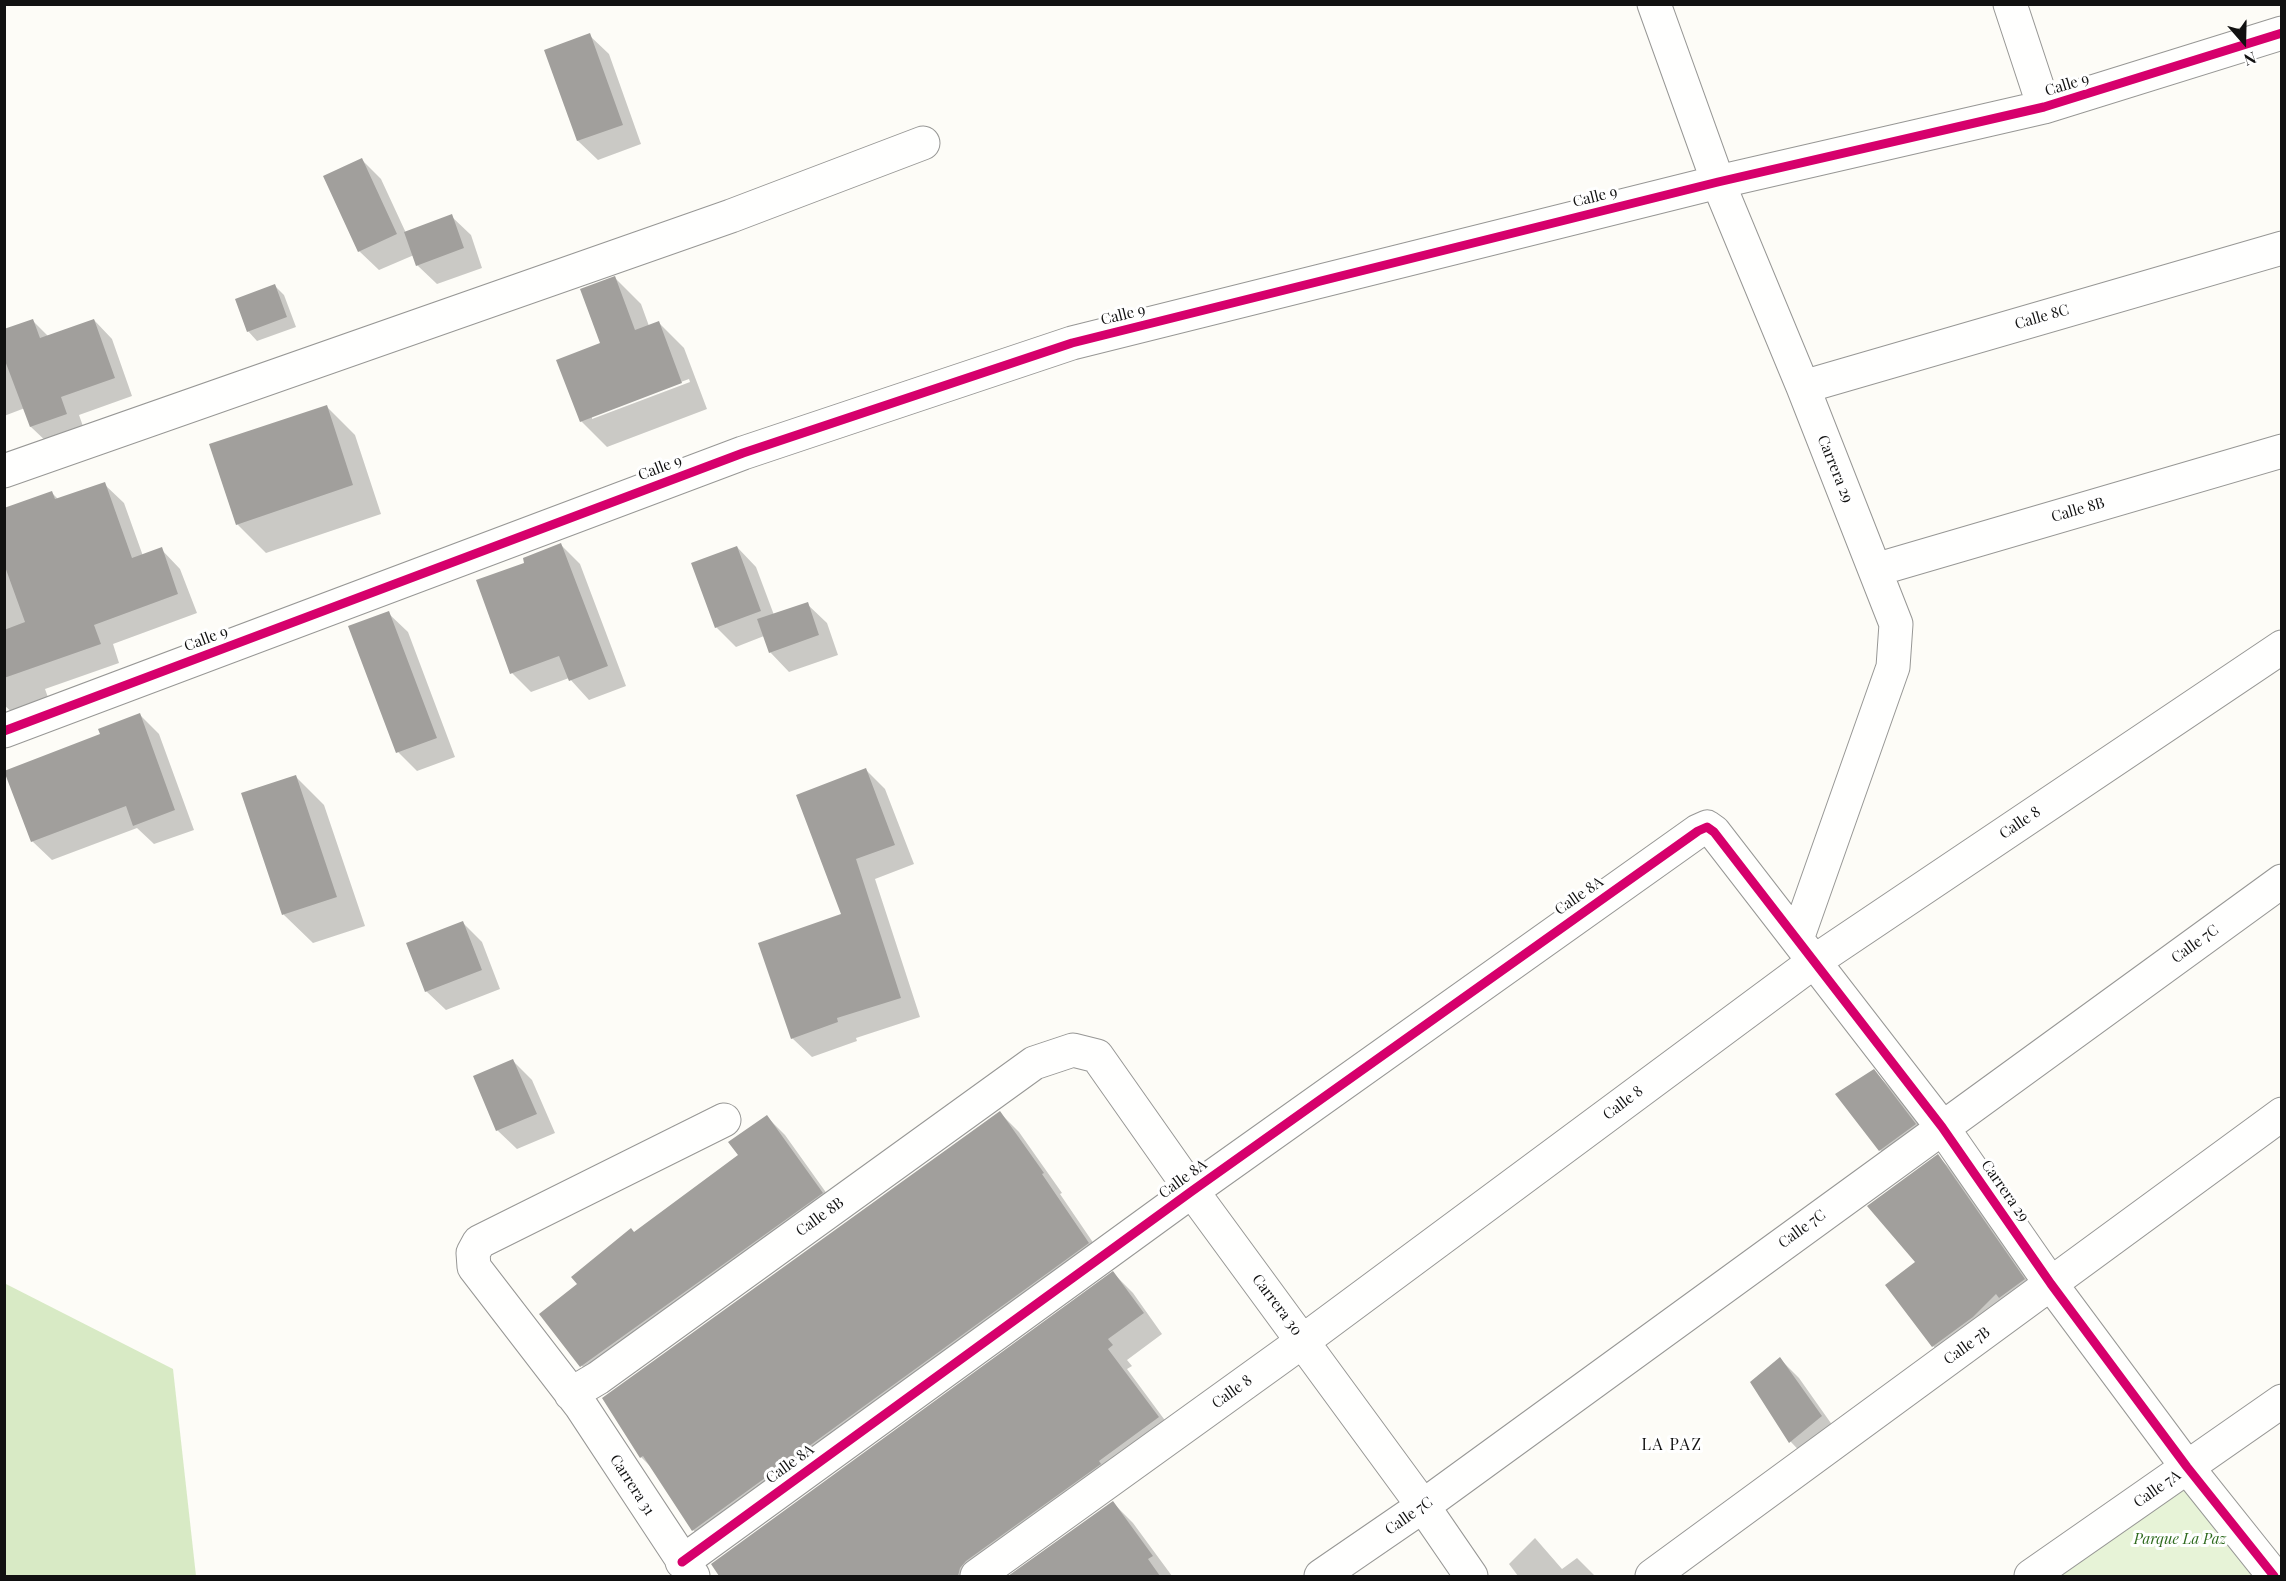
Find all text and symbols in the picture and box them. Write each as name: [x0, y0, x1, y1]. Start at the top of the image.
north arrow: [2214, 12, 2274, 72]
text: N: [2241, 48, 2259, 71]
street label: Calle 9: [2043, 70, 2091, 100]
street label: Calle 9: [1571, 183, 1619, 211]
street label: Calle 9: [1099, 301, 1147, 329]
street label: Calle 8C: [2013, 301, 2071, 333]
street label: Carrera 29: [1813, 433, 1857, 505]
street label: Calle 9: [636, 452, 684, 484]
street label: Calle 8B: [2049, 494, 2107, 526]
street label: Calle 9: [182, 623, 230, 655]
street label: Calle 8: [1996, 803, 2044, 843]
street label: Calle 8A: [1551, 873, 1607, 919]
street label: Calle 7C: [2168, 921, 2222, 967]
street label: Calle 8: [1599, 1082, 1647, 1124]
street label: Calle 8A: [1156, 1156, 1210, 1202]
street label: Carrera 29: [1977, 1157, 2033, 1225]
street label: Calle 8B: [793, 1194, 847, 1240]
street label: Calle 7C: [1775, 1206, 1829, 1252]
street label: Carrera 30: [1248, 1271, 1306, 1339]
street label: Calle 7B: [1940, 1323, 1994, 1369]
street label: Calle 8: [1208, 1371, 1256, 1413]
district label: LA PAZ: [1642, 1435, 1702, 1455]
street label: Calle 8A: [763, 1441, 817, 1487]
street label: Carrera 31: [606, 1451, 658, 1519]
street label: Calle 7A: [2130, 1466, 2184, 1512]
street label: Calle 7C: [1382, 1493, 1436, 1539]
park label: Parque La Paz: [2134, 1530, 2226, 1548]

